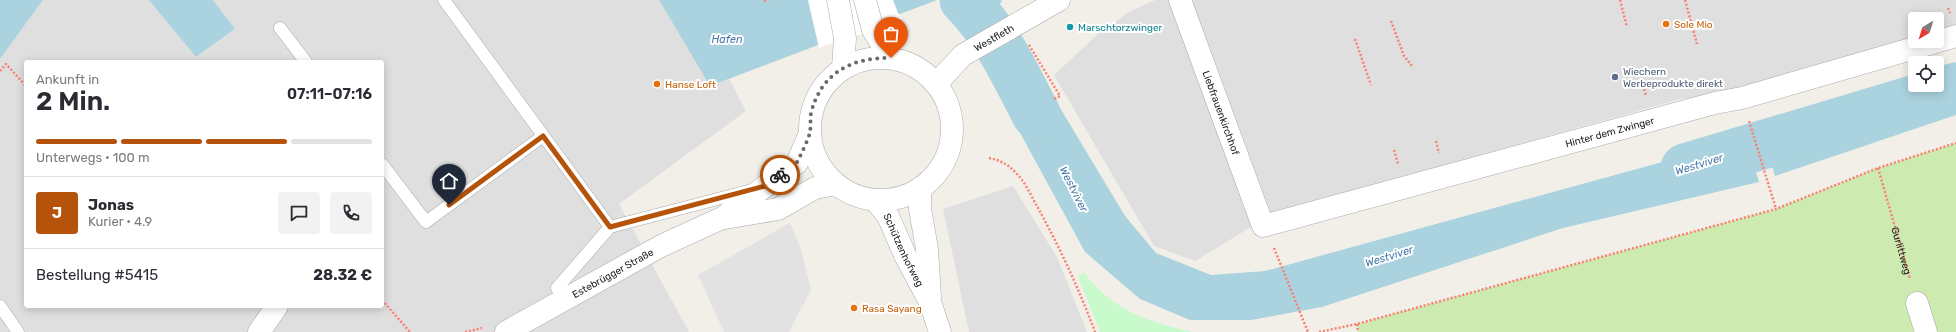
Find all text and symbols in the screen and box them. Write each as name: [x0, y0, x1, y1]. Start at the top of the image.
north arrow: [1908, 12, 1944, 48]
map controls: [1908, 12, 1944, 92]
pin: [874, 17, 908, 58]
marker: Sole Mio: [1661, 19, 1671, 29]
place label: Sole Mio: [1674, 19, 1713, 31]
street label: Westfleth: [972, 22, 1016, 54]
marker: Marschtorzwinger: [1065, 22, 1075, 32]
place label: Marschtorzwinger: [1078, 22, 1163, 34]
icon: bag: [880, 23, 902, 45]
water label: Hafen: [711, 33, 743, 46]
button: locate: [1908, 56, 1944, 92]
place label: Wiechern Werbeprodukte direkt: [1623, 66, 1723, 90]
street label: Liebfrauenkirchhof: [1199, 69, 1241, 157]
text: Ankunft in: [36, 72, 99, 87]
marker: Wiechern Werbeprodukte direkt: [1610, 72, 1620, 82]
marker: Hanse Loft: [652, 79, 662, 89]
place label: Hanse Loft: [665, 79, 716, 91]
text: 07:11–07:16: [287, 85, 372, 103]
text: 2 Min.: [36, 86, 110, 117]
street label: Hinter dem Zwinger: [1564, 115, 1656, 150]
text: Unterwegs · 100 m: [36, 150, 150, 165]
water label: Westviver: [1674, 151, 1725, 178]
courier: [760, 155, 800, 195]
pin: [432, 164, 466, 205]
icon: bike: [769, 164, 791, 186]
water label: Westviver: [1057, 164, 1091, 215]
icon: home: [438, 170, 460, 192]
button: chat: [278, 192, 320, 234]
button: phone: [330, 192, 372, 234]
text: Jonas: [88, 196, 134, 214]
text: J: [52, 204, 62, 222]
street label: Schützenhofweg: [881, 212, 926, 289]
text: Kurier · 4.9: [88, 214, 152, 229]
street label: Gurlittweg: [1888, 226, 1913, 276]
water label: Westviver: [1364, 243, 1415, 270]
street label: Estebrügger Straße: [570, 246, 656, 301]
text: Bestellung #5415: [36, 266, 158, 284]
text: 28.32 €: [313, 266, 372, 284]
marker: Rasa Sayang: [849, 303, 859, 313]
place label: Rasa Sayang: [862, 303, 922, 315]

